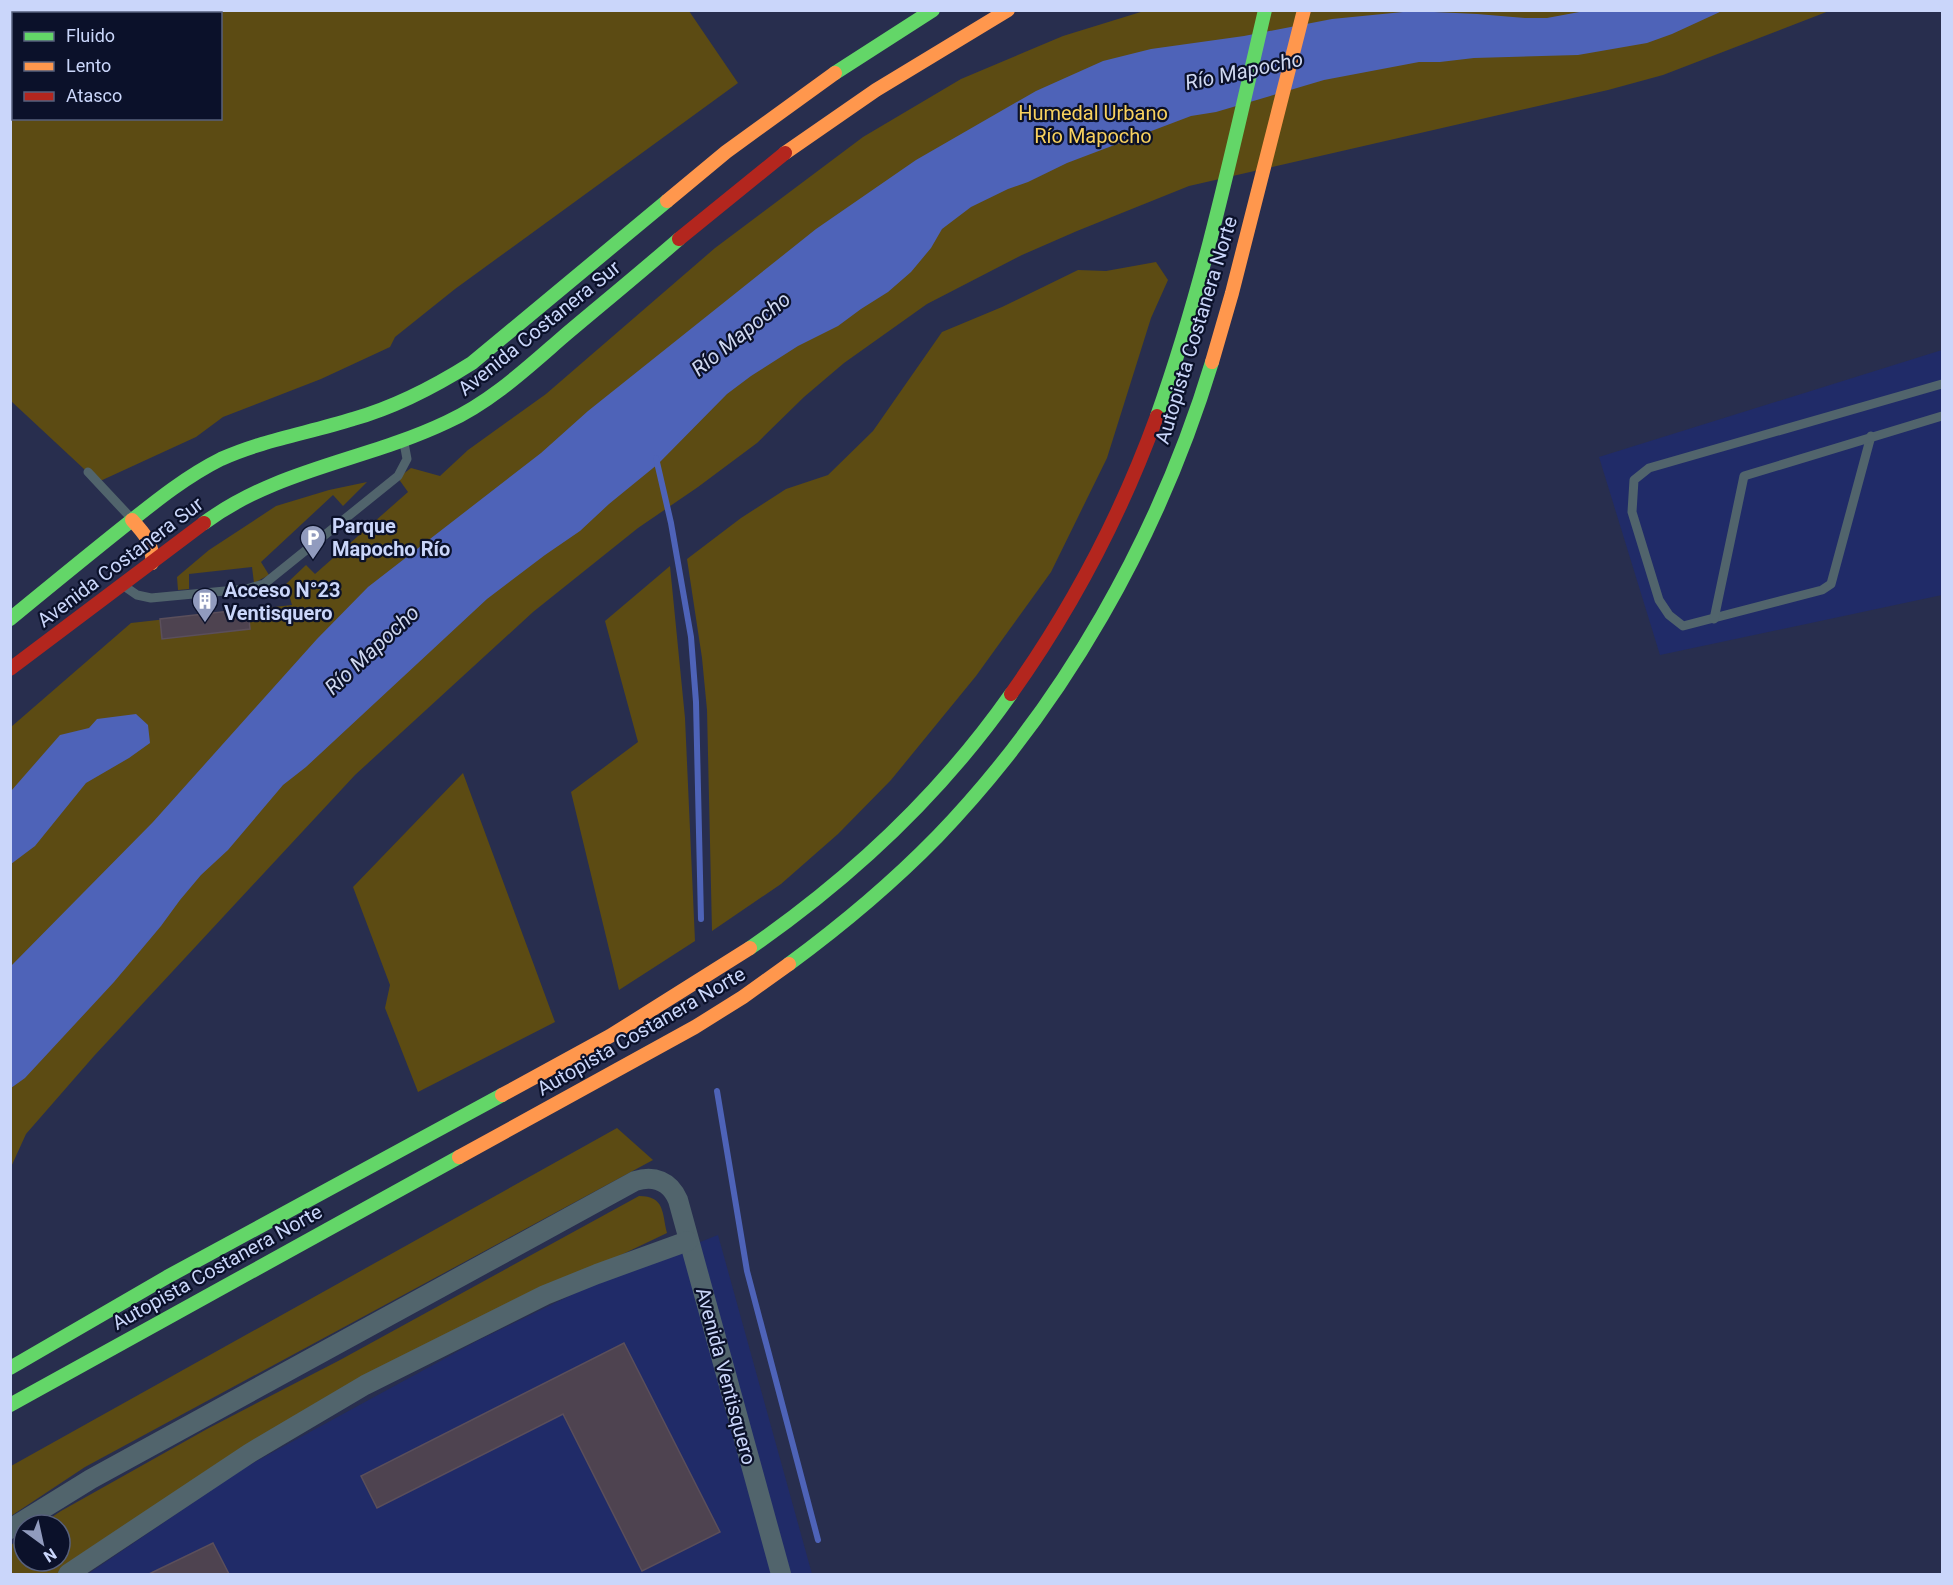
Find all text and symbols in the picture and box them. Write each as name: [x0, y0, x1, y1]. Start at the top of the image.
legend: [12, 12, 222, 120]
text: Fluido: [66, 25, 115, 46]
water label: Río Mapocho: [1183, 47, 1305, 95]
text: Lento: [66, 55, 111, 76]
text: Atasco: [66, 85, 122, 106]
park label: Humedal Urbano Río Mapocho: [1018, 101, 1168, 148]
street label: Autopista Costanera Norte: [1150, 213, 1242, 447]
street label: Avenida Costanera Sur: [453, 255, 625, 401]
water label: Río Mapocho: [687, 287, 795, 381]
street label: Avenida Costanera Sur: [32, 492, 208, 632]
place label: Parque Mapocho Río: [332, 514, 450, 561]
parking icon: Parque Mapocho Río: [298, 523, 328, 561]
place label: Acceso N°23 Ventisquero: [224, 578, 340, 625]
building icon: Acceso N°23 Ventisquero: [190, 586, 220, 624]
water label: Río Mapocho: [320, 600, 424, 700]
street label: Autopista Costanera Norte: [533, 961, 749, 1101]
street label: Autopista Costanera Norte: [108, 1199, 326, 1335]
street label: Avenida Ventisquero: [691, 1285, 761, 1467]
north arrow: [12, 1513, 72, 1573]
text: N: [40, 1544, 60, 1566]

